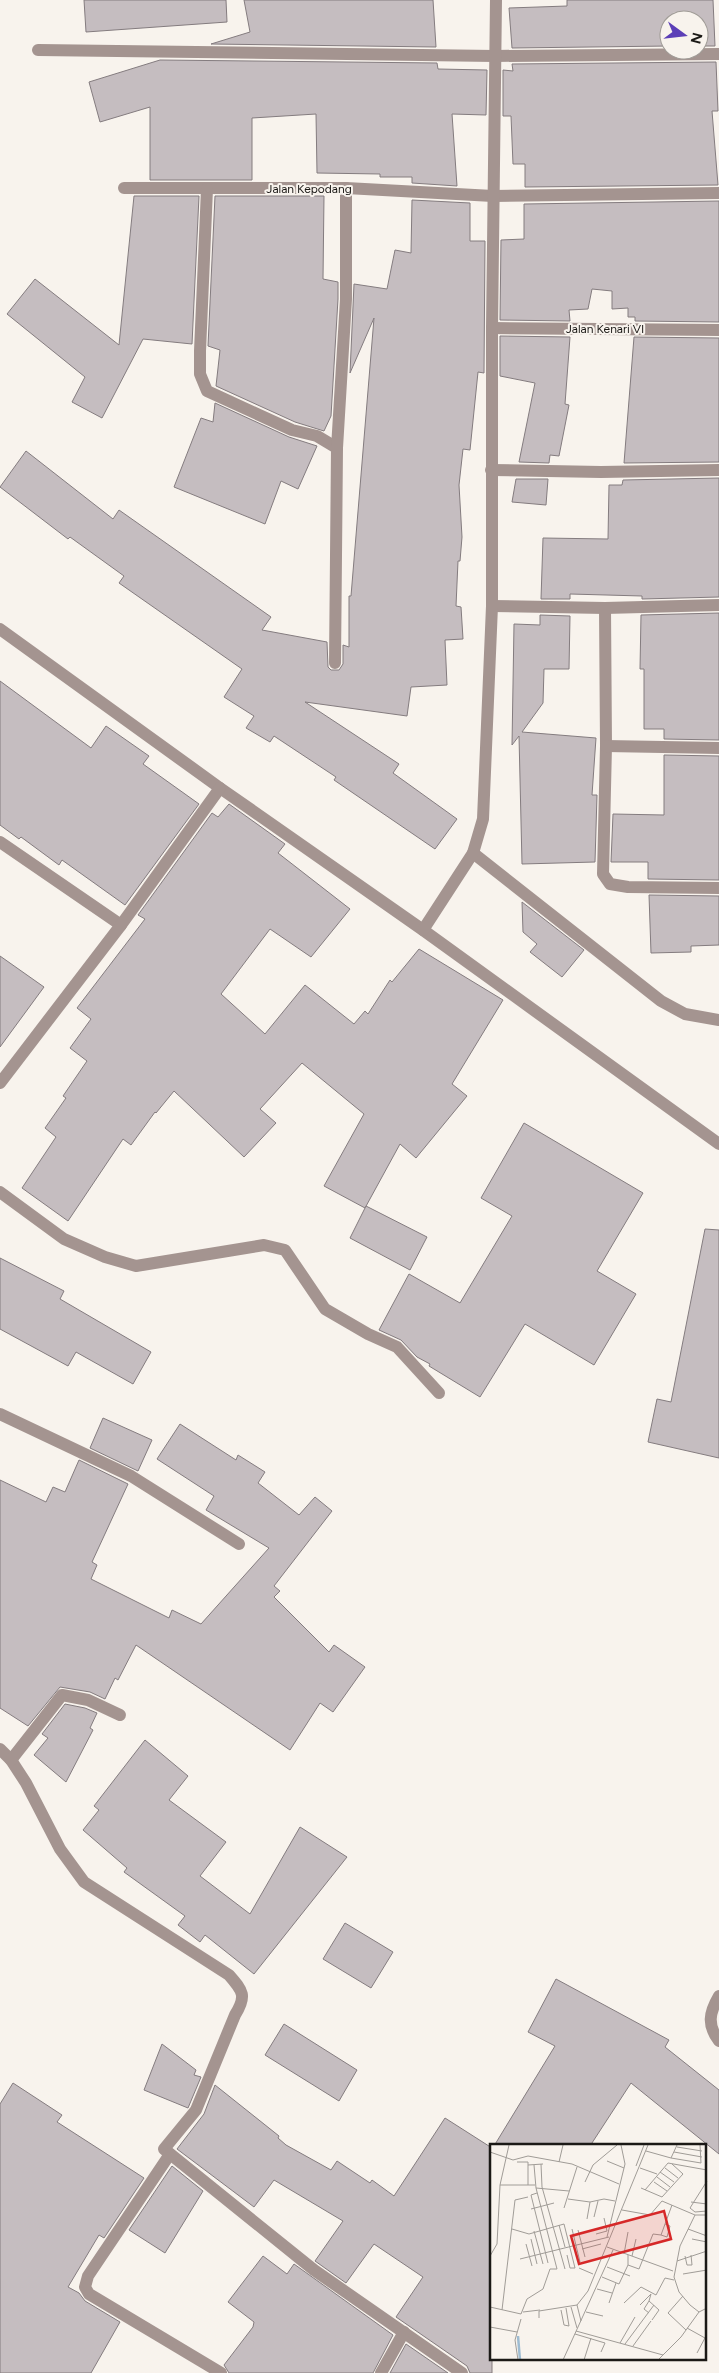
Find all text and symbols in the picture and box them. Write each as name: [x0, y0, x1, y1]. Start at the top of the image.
north arrow: [659, 10, 709, 60]
text: N: [686, 31, 706, 46]
street label: Jalan Kepodang: [266, 182, 352, 196]
street label: Jalan Kenari VI: [566, 322, 644, 336]
inset map: [490, 2144, 706, 2360]

